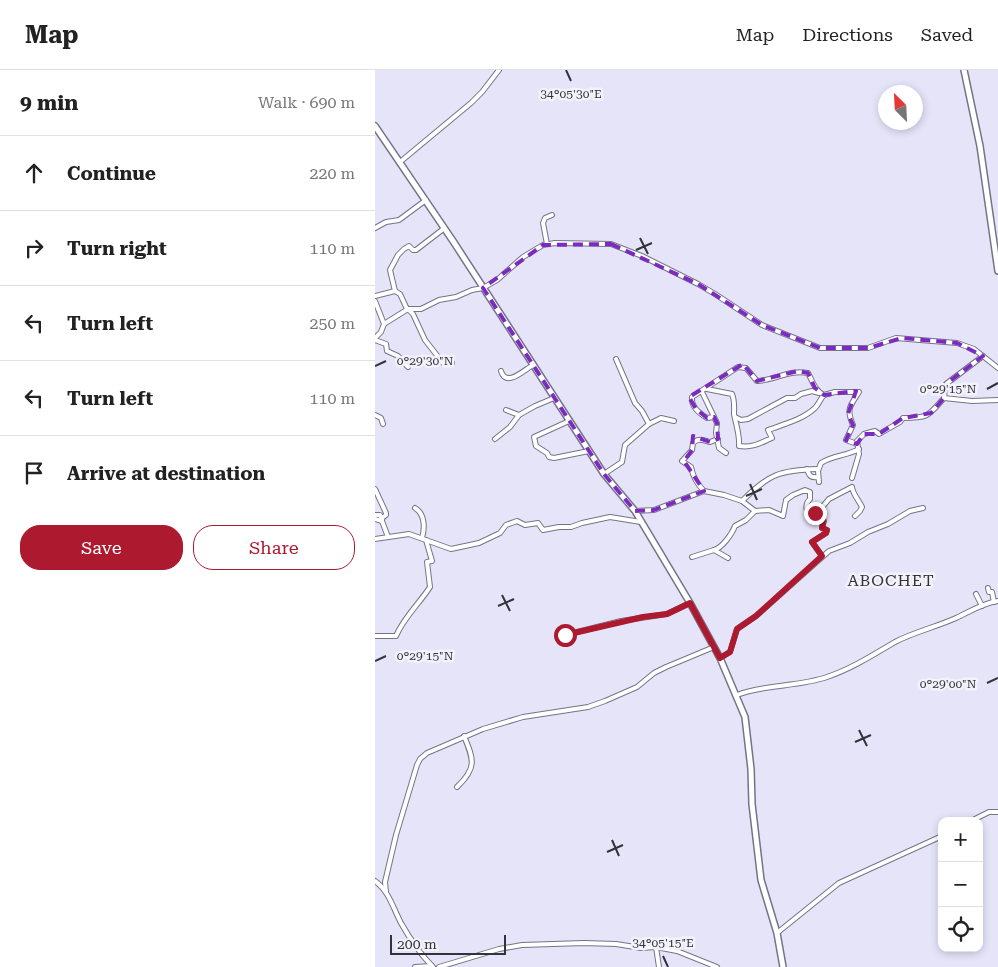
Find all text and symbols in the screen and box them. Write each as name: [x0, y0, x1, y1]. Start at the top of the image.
text: Map: [25, 21, 79, 49]
text: Map: [736, 24, 774, 45]
text: Directions: [802, 24, 893, 45]
text: Saved: [921, 24, 973, 45]
north arrow: [878, 85, 923, 130]
text: 34°05'30"E: [540, 87, 602, 101]
text: 9 min: [20, 91, 78, 115]
text: Walk · 690 m: [258, 93, 355, 112]
icon: ahead: [20, 159, 48, 187]
text: Continue: [67, 162, 156, 185]
text: 220 m: [309, 164, 355, 183]
icon: right: [20, 234, 48, 262]
text: Turn right: [67, 237, 167, 260]
text: 110 m: [309, 239, 355, 258]
icon: left: [20, 309, 48, 337]
text: Turn left: [67, 312, 153, 335]
text: 250 m: [309, 314, 355, 333]
text: 0°29'30"N: [397, 354, 454, 368]
text: 0°29'15"N: [920, 382, 977, 396]
icon: left: [20, 384, 48, 412]
text: Turn left: [67, 387, 153, 410]
text: 110 m: [309, 389, 355, 408]
icon: arrive: [20, 459, 48, 487]
text: Arrive at destination: [67, 462, 265, 485]
route end: [804, 502, 827, 525]
button: Save: [20, 525, 183, 570]
button: Share: [193, 525, 355, 570]
district label: ABOCHET: [847, 571, 935, 590]
route start: [554, 624, 577, 647]
text: 0°29'15"N: [397, 649, 454, 663]
text: 0°29'00"N: [920, 677, 977, 691]
map controls: [938, 817, 983, 952]
button: +: [938, 817, 983, 862]
button: −: [938, 862, 983, 907]
button: locate: [938, 907, 983, 952]
scale bar: [390, 932, 506, 955]
text: 200 m: [397, 936, 437, 952]
text: 34°05'15"E: [632, 936, 694, 950]

